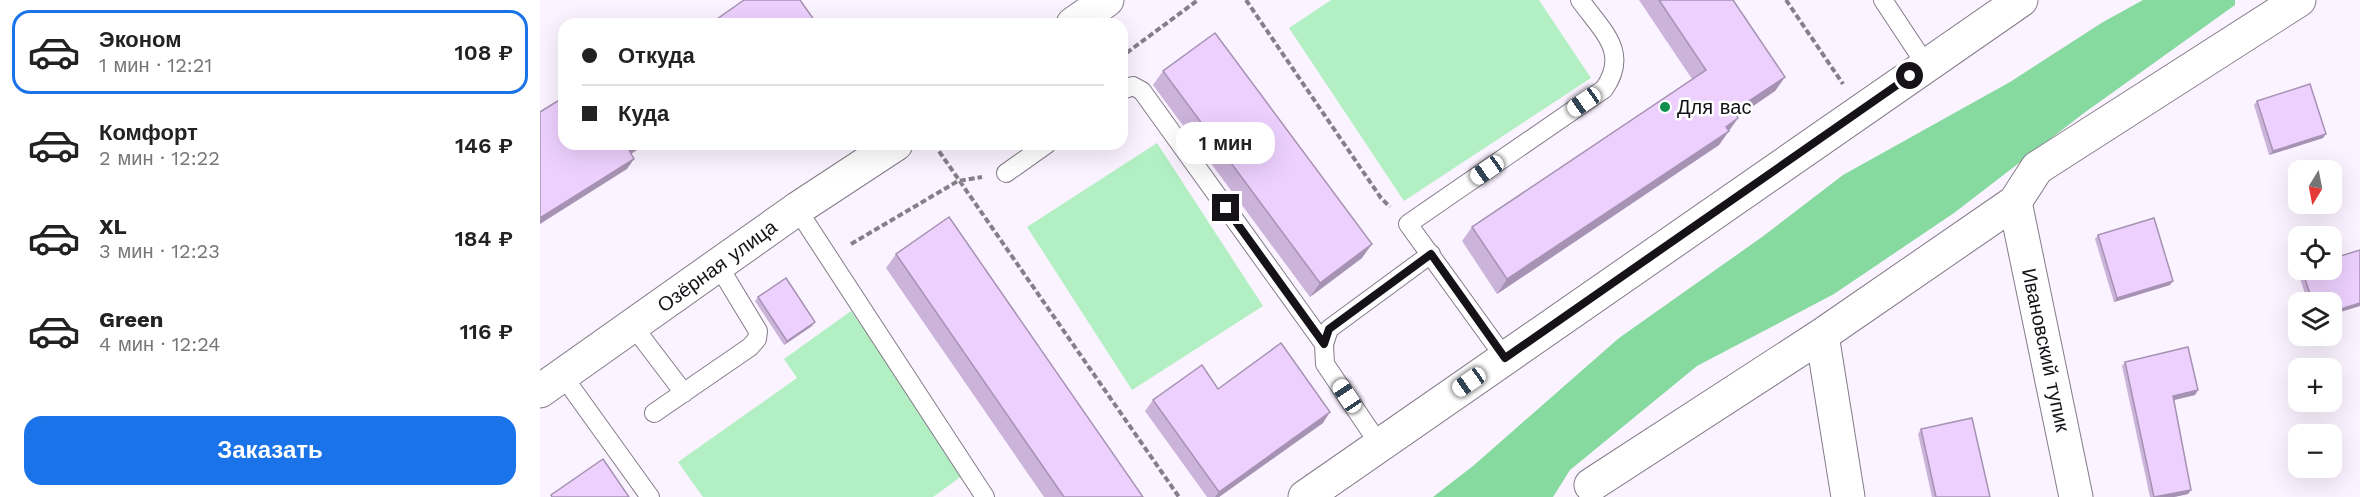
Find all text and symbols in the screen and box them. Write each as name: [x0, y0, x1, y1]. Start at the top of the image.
icon: car: [27, 25, 81, 79]
text: Эконом: [99, 27, 182, 52]
text: 108 ₽: [455, 40, 513, 65]
text: Откуда: [618, 43, 695, 68]
text: 1 мин · 12:21: [99, 53, 212, 77]
route start: [1896, 62, 1923, 89]
car: [1564, 84, 1604, 120]
place label: Для вас: [1677, 95, 1751, 119]
marker: Для вас: [1658, 100, 1672, 114]
text: Куда: [618, 101, 669, 126]
icon: car: [27, 118, 81, 172]
text: Комфорт: [99, 120, 198, 145]
callout: 1 мин: [1176, 121, 1276, 163]
text: 1 мин: [1199, 131, 1252, 155]
text: 146 ₽: [455, 133, 513, 158]
text: 2 мин · 12:22: [99, 146, 220, 170]
car: [1467, 152, 1507, 188]
north arrow: [2288, 160, 2342, 214]
map controls: [2288, 160, 2342, 478]
route end: [1212, 194, 1239, 221]
icon: car: [27, 211, 81, 265]
text: XL: [99, 214, 127, 239]
street label: Озёрная улица: [653, 214, 782, 317]
text: 184 ₽: [455, 226, 513, 251]
button: locate: [2288, 226, 2342, 280]
text: 3 мин · 12:23: [99, 239, 220, 263]
street label: Ивановский тупик: [2017, 266, 2075, 434]
button: layers: [2288, 292, 2342, 346]
icon: car: [27, 304, 81, 358]
text: Green: [99, 307, 163, 332]
text: 116 ₽: [460, 319, 513, 344]
text: 4 мин · 12:24: [99, 332, 220, 356]
button: +: [2288, 358, 2342, 412]
car: [1449, 364, 1489, 400]
car: [1329, 376, 1365, 416]
button: Заказать: [24, 416, 516, 485]
button: −: [2288, 424, 2342, 478]

